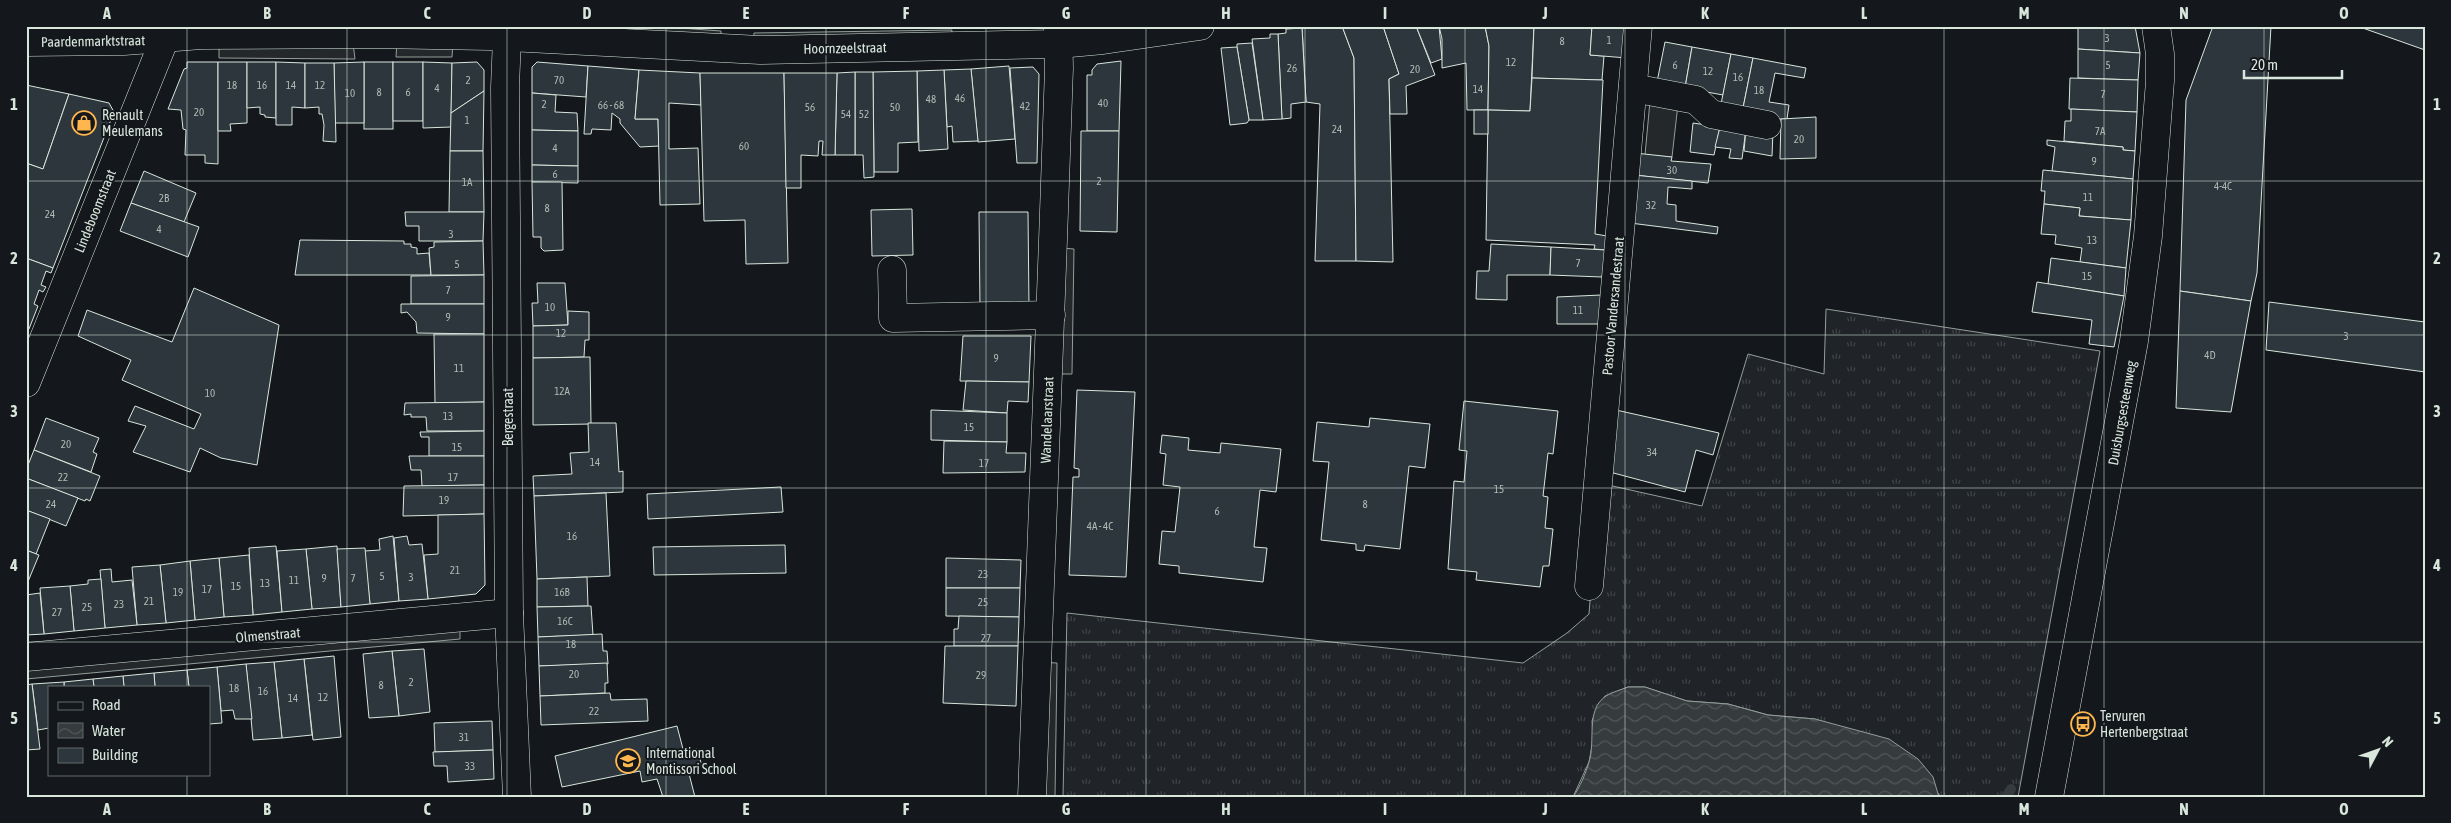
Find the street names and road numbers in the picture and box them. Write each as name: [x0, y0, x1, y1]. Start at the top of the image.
street label: Paardenmarktstraat: [41, 32, 145, 50]
street label: Hoornzeelstraat: [803, 39, 887, 57]
street label: Lindeboomstraat: [71, 167, 119, 255]
street label: Pastoor Vandersandestraat: [1599, 236, 1627, 376]
street label: Duisburgsesteenweg: [2105, 359, 2139, 467]
street label: Wandelaarstraat: [1037, 376, 1057, 464]
street label: Bergestraat: [500, 388, 516, 446]
street label: Olmenstraat: [235, 624, 301, 646]

